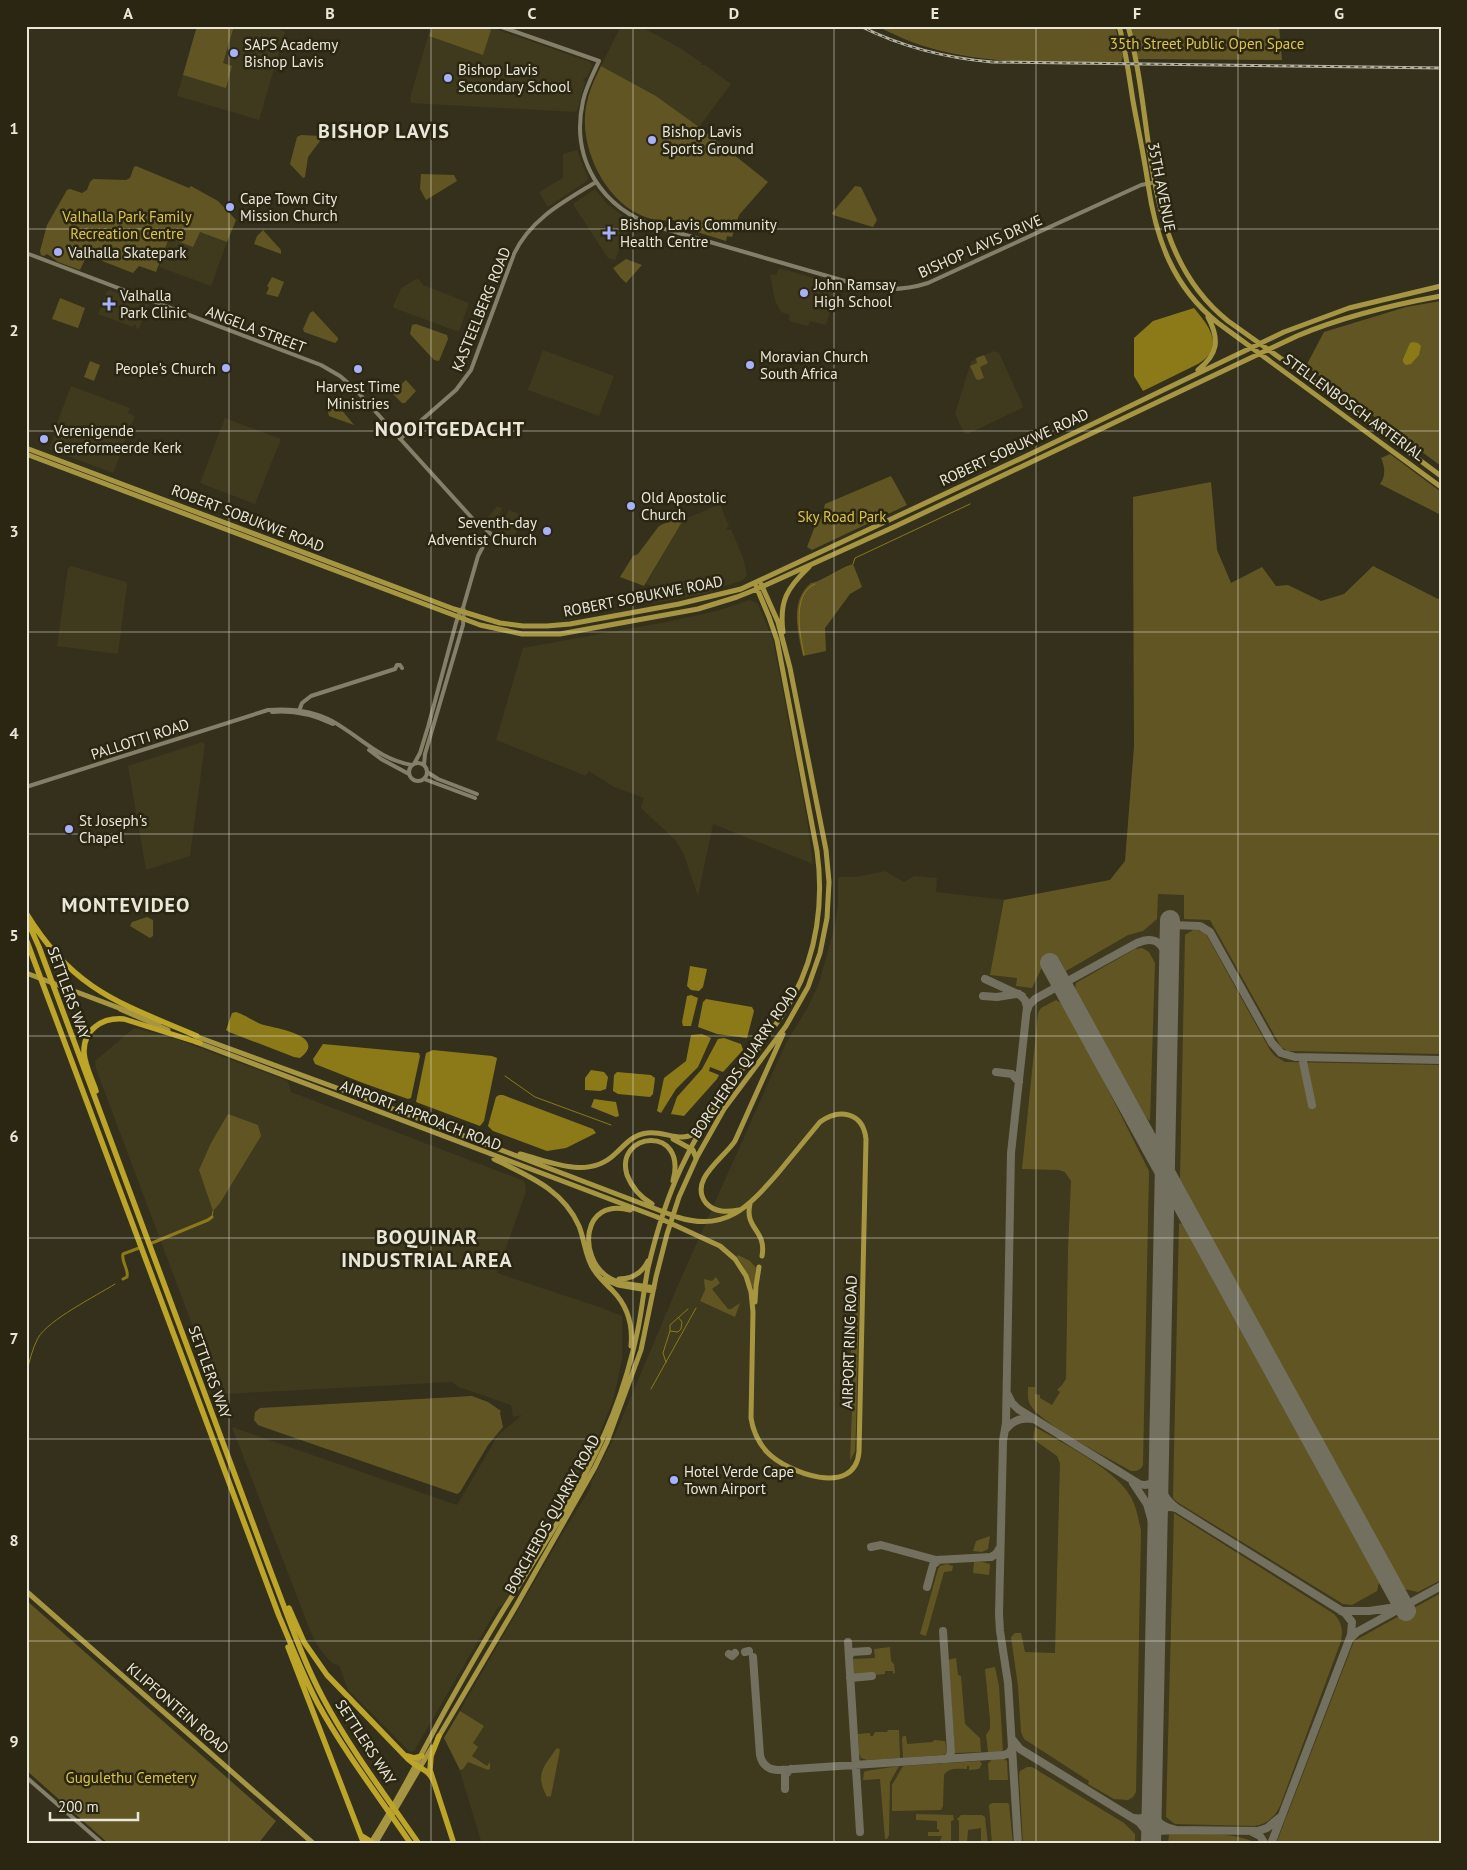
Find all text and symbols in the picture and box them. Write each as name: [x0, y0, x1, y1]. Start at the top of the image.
text: A: [123, 3, 133, 23]
text: B: [325, 3, 335, 23]
text: C: [528, 3, 537, 23]
text: D: [729, 3, 739, 23]
text: E: [931, 3, 939, 23]
text: F: [1133, 3, 1141, 23]
text: G: [1334, 3, 1344, 23]
park label: 35th Street Public Open Space: [1110, 34, 1304, 53]
place label: SAPS Academy Bishop Lavis: [244, 35, 338, 71]
marker: SAPS Academy Bishop Lavis: [228, 47, 240, 59]
place label: Bishop Lavis Secondary School: [458, 60, 571, 96]
marker: Bishop Lavis Secondary School: [442, 72, 454, 84]
text: 1: [9, 118, 19, 138]
district label: BISHOP LAVIS: [318, 118, 450, 144]
place label: Bishop Lavis Sports Ground: [662, 122, 754, 158]
marker: Bishop Lavis Sports Ground: [646, 134, 658, 146]
street label: 35TH AVENUE: [1144, 141, 1180, 233]
place label: Cape Town City Mission Church: [240, 189, 338, 225]
marker: Cape Town City Mission Church: [224, 201, 236, 213]
park label: Valhalla Park Family Recreation Centre: [61, 207, 192, 243]
street label: BISHOP LAVIS DRIVE: [915, 210, 1045, 282]
place label: Bishop Lavis Community Health Centre: [620, 215, 777, 251]
marker: Bishop Lavis Community Health Centre: [602, 226, 616, 240]
place label: Valhalla Skatepark: [67, 243, 187, 262]
street label: KASTEELBERG ROAD: [447, 244, 515, 374]
marker: Valhalla Skatepark: [52, 246, 64, 258]
place label: John Ramsay High School: [813, 275, 896, 311]
place label: Valhalla Park Clinic: [119, 286, 187, 322]
marker: John Ramsay High School: [798, 287, 810, 299]
marker: Valhalla Park Clinic: [102, 297, 116, 311]
street label: ANGELA STREET: [203, 301, 309, 357]
text: 2: [9, 320, 19, 340]
place label: Moravian Church South Africa: [760, 347, 868, 383]
street label: STELLENBOSCH ARTERIAL: [1280, 349, 1429, 465]
place label: People's Church: [115, 359, 216, 378]
marker: Moravian Church South Africa: [744, 359, 756, 371]
marker: People's Church: [220, 362, 232, 374]
marker: Harvest Time Ministries: [352, 363, 364, 375]
place label: Harvest Time Ministries: [316, 377, 400, 413]
street label: ROBERT SOBUKWE ROAD: [936, 404, 1092, 490]
district label: NOOITGEDACHT: [375, 416, 525, 442]
place label: Verenigende Gereformeerde Kerk: [53, 421, 182, 457]
marker: Verenigende Gereformeerde Kerk: [38, 433, 50, 445]
street label: ROBERT SOBUKWE ROAD: [169, 480, 327, 556]
place label: Old Apostolic Church: [641, 488, 727, 524]
marker: Old Apostolic Church: [625, 500, 637, 512]
park label: Sky Road Park: [798, 507, 887, 526]
place label: Seventh-day Adventist Church: [428, 513, 537, 549]
text: 3: [9, 521, 19, 541]
marker: Seventh-day Adventist Church: [541, 525, 553, 537]
street label: ROBERT SOBUKWE ROAD: [562, 571, 724, 621]
street label: PALLOTTI ROAD: [88, 714, 192, 764]
text: 4: [9, 723, 19, 743]
place label: St Joseph's Chapel: [79, 811, 147, 847]
marker: St Joseph's Chapel: [63, 823, 75, 835]
district label: MONTEVIDEO: [62, 892, 190, 918]
text: 5: [9, 925, 19, 945]
street label: SETTLERS WAY: [43, 944, 95, 1043]
street label: BORCHERDS QUARRY ROAD: [686, 982, 802, 1142]
street label: AIRPORT APPROACH ROAD: [338, 1075, 504, 1155]
text: 6: [9, 1126, 19, 1146]
district label: BOQUINAR INDUSTRIAL AREA: [341, 1224, 513, 1273]
street label: AIRPORT RING ROAD: [837, 1275, 861, 1409]
street label: SETTLERS WAY: [184, 1323, 236, 1422]
text: 7: [9, 1328, 19, 1348]
street label: BORCHERDS QUARRY ROAD: [500, 1431, 604, 1597]
place label: Hotel Verde Cape Town Airport: [684, 1462, 794, 1498]
marker: Hotel Verde Cape Town Airport: [668, 1474, 680, 1486]
text: 8: [9, 1530, 19, 1550]
street label: KLIPFONTEIN ROAD: [123, 1658, 233, 1758]
street label: SETTLERS WAY: [331, 1696, 401, 1789]
text: 9: [9, 1731, 19, 1751]
park label: Gugulethu Cemetery: [66, 1768, 196, 1787]
scale bar: [50, 1790, 138, 1822]
text: 200 m: [58, 1797, 99, 1816]

